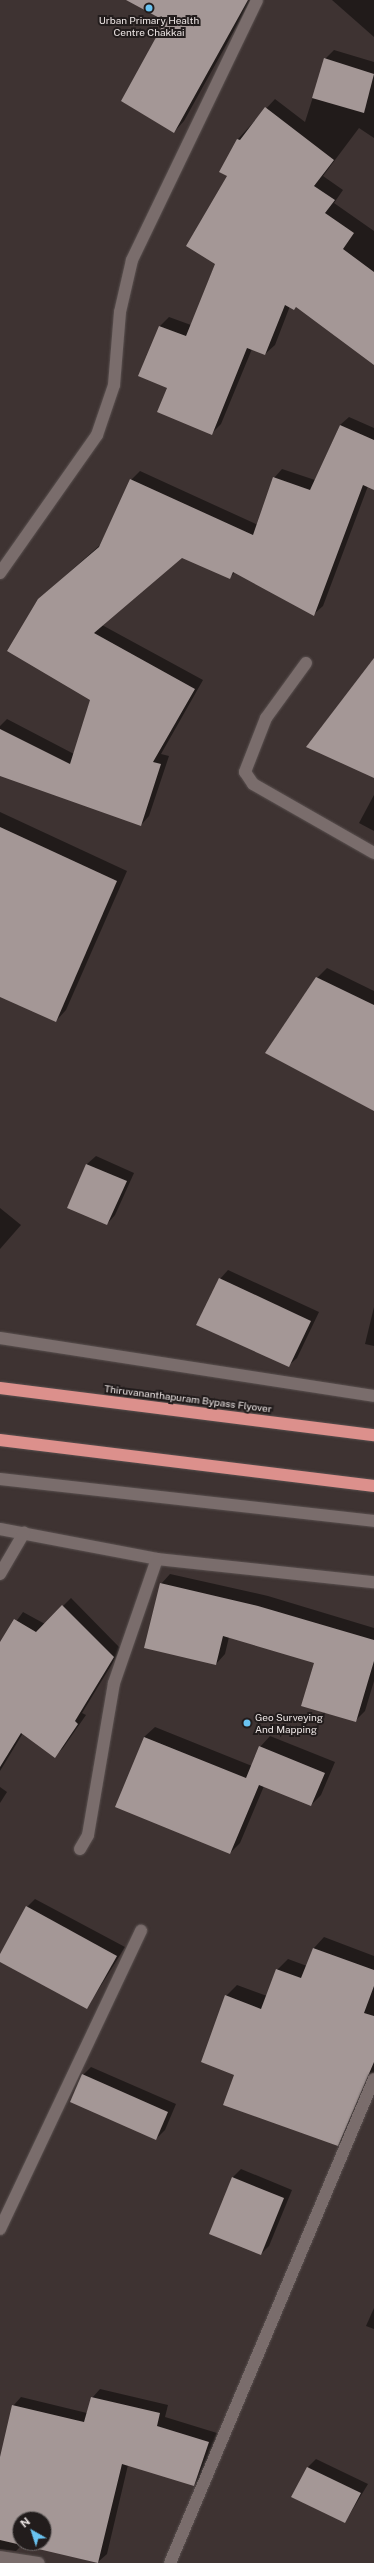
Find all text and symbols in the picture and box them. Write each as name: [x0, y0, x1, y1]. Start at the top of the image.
marker: Urban Primary Health Centre Chakkai: [144, 3, 154, 13]
place label: Urban Primary Health Centre Chakkai: [99, 14, 199, 38]
street label: Thiruvananthapuram Bypass Flyover: [104, 1383, 272, 1415]
place label: Geo Surveying And Mapping: [255, 1711, 323, 1734]
marker: Geo Surveying And Mapping: [242, 1718, 252, 1728]
north arrow: [12, 2511, 52, 2551]
text: N: [18, 2515, 32, 2530]

